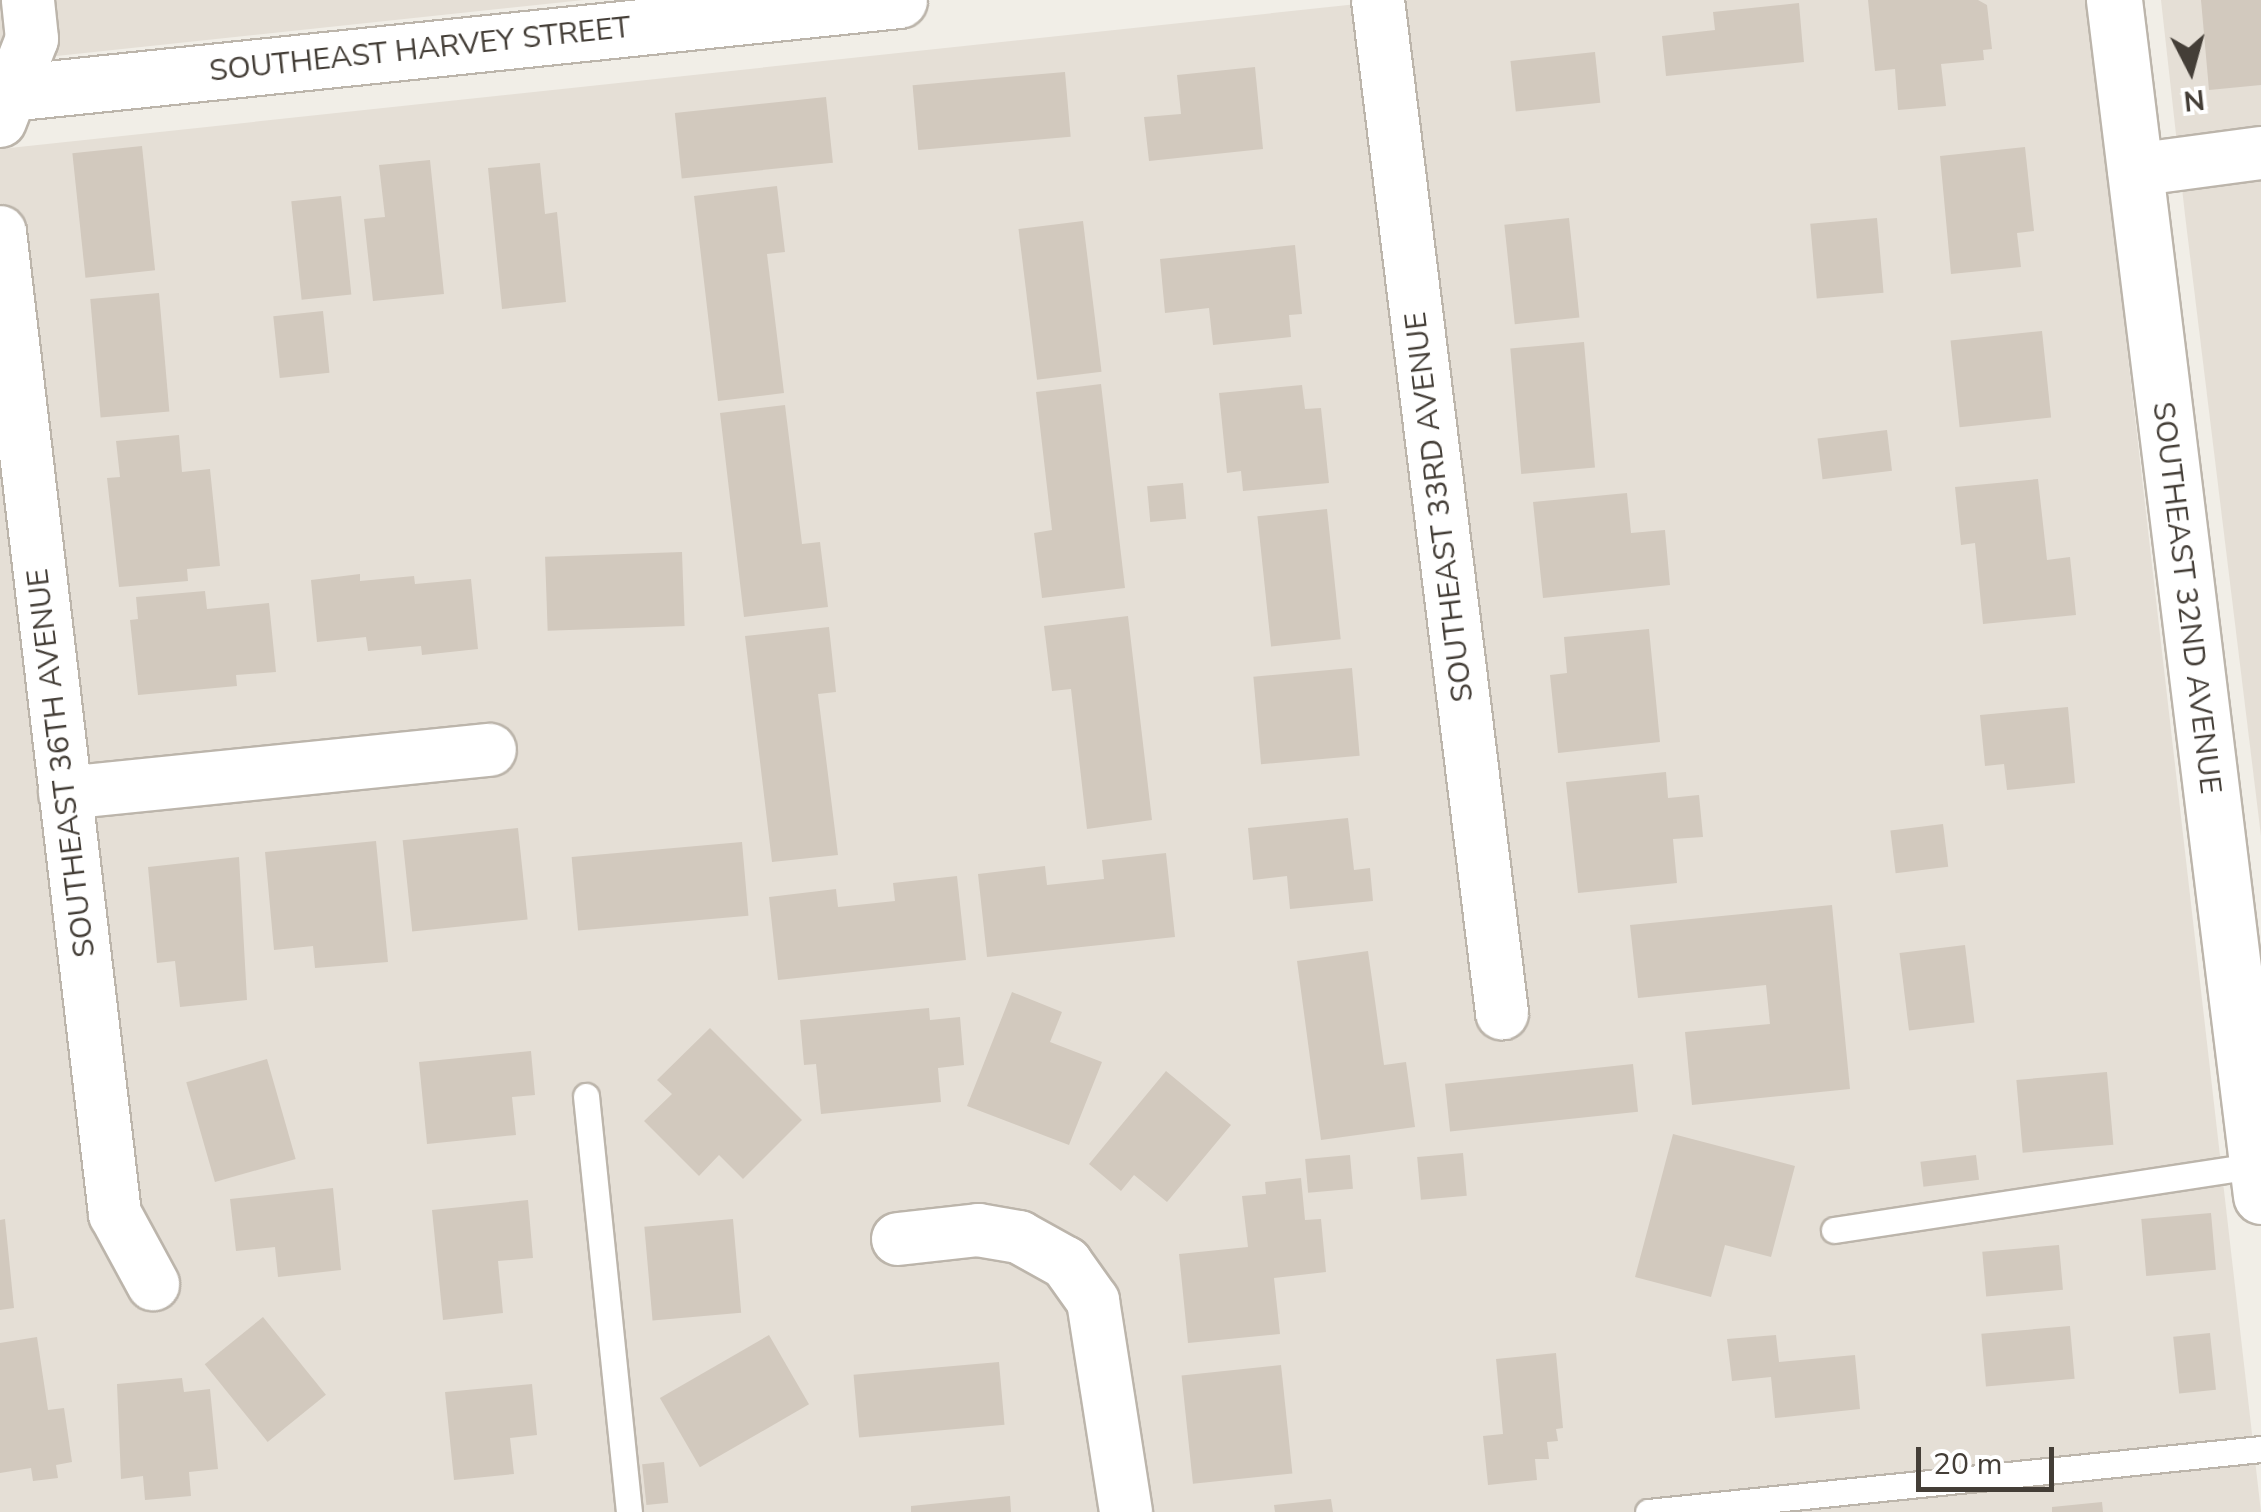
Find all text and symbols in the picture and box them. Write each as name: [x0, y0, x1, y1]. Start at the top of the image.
street label: SOUTHEAST HARVEY STREET: [208, 10, 632, 90]
north arrow: [2141, 20, 2241, 120]
text: N: [2182, 80, 2207, 120]
street label: SOUTHEAST 33RD AVENUE: [1398, 310, 1482, 704]
street label: SOUTHEAST 32ND AVENUE: [2144, 400, 2228, 796]
street label: SOUTHEAST 36TH AVENUE: [20, 567, 104, 959]
scale bar: [1921, 1427, 2058, 1489]
text: 20 m: [1933, 1444, 2002, 1485]

